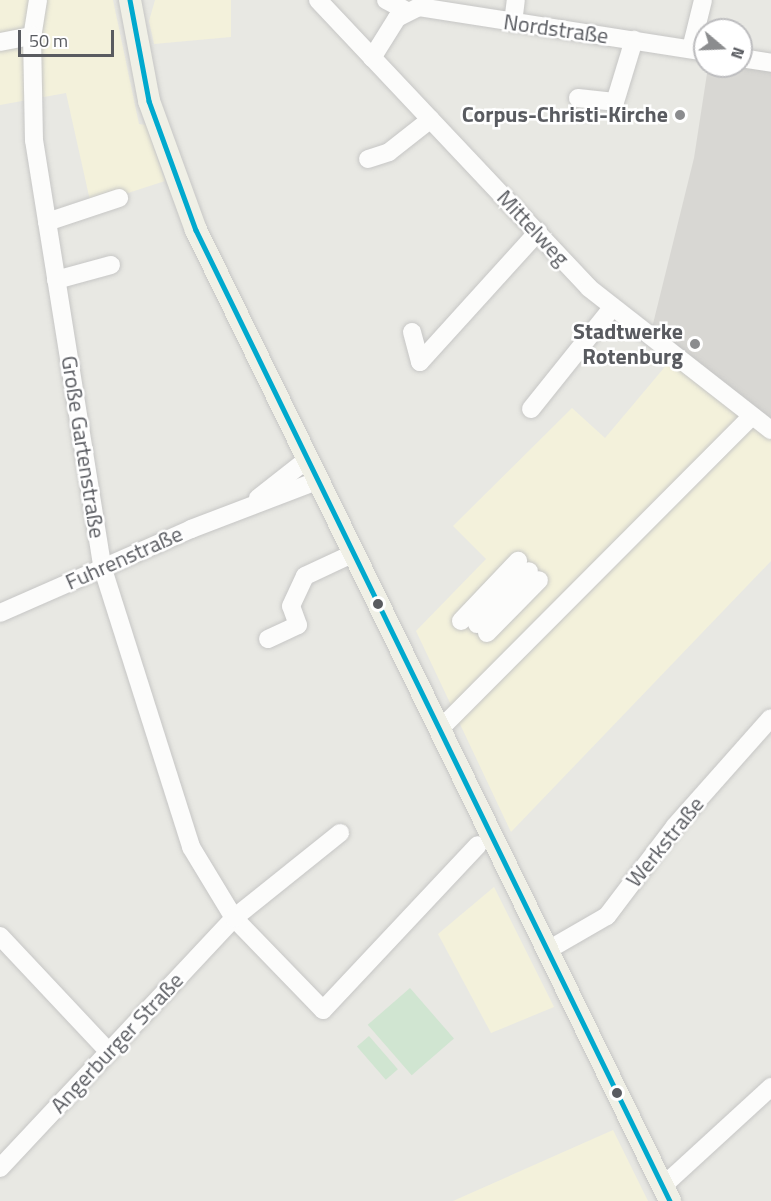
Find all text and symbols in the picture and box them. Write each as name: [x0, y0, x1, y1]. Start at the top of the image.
street label: Nordstraße: [502, 9, 610, 49]
scale bar: [21, 18, 117, 56]
north arrow: [693, 18, 753, 78]
text: 50 m: [29, 27, 68, 54]
text: N: [725, 44, 751, 62]
place label: Corpus-Christi-Kirche: [462, 102, 668, 128]
marker: Corpus-Christi-Kirche: [673, 108, 687, 122]
street label: Mittelweg: [491, 185, 575, 271]
place label: Stadtwerke Rotenburg: [573, 318, 683, 370]
marker: Stadtwerke Rotenburg: [688, 337, 702, 351]
street label: Große Gartenstraße: [56, 354, 110, 540]
street label: Fuhrenstraße: [61, 520, 187, 596]
unlabelled marker: [372, 598, 384, 610]
street label: Werkstraße: [621, 791, 709, 893]
street label: Angerburger Straße: [45, 967, 189, 1119]
unlabelled marker: [611, 1087, 623, 1099]

